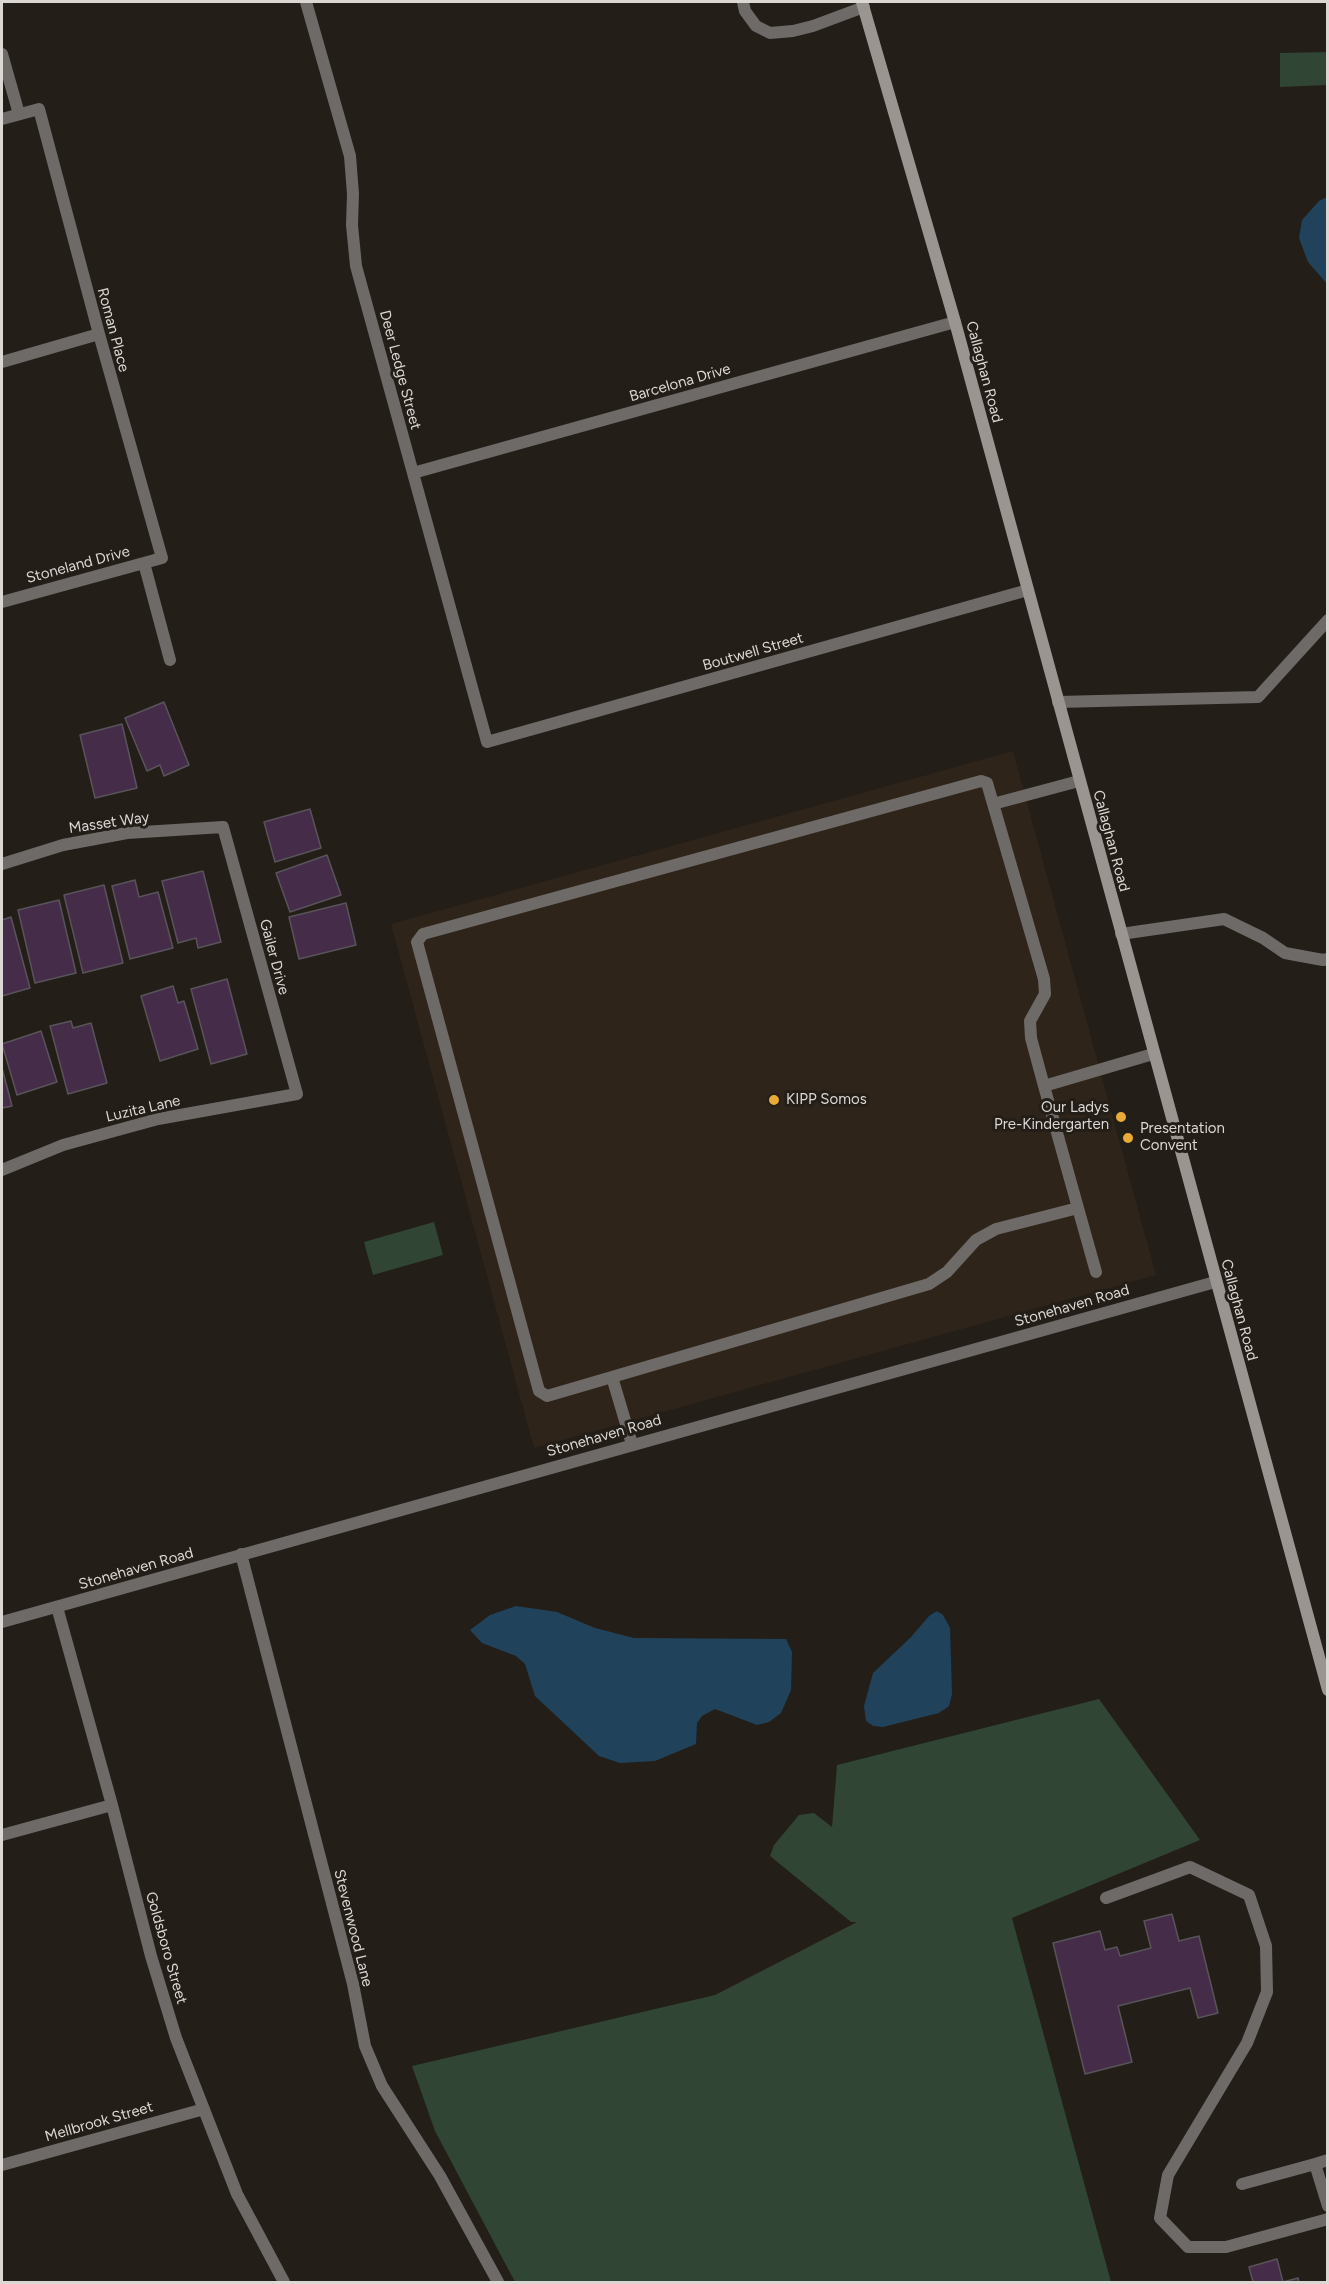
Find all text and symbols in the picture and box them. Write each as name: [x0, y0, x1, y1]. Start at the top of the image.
street label: Roman Place: [93, 286, 133, 374]
street label: Deer Ledge Street: [375, 308, 425, 432]
street label: Callaghan Road: [962, 319, 1006, 425]
street label: Barcelona Drive: [627, 360, 733, 406]
street label: Stoneland Drive: [24, 543, 132, 587]
street label: Boutwell Street: [701, 629, 805, 675]
street label: Callaghan Road: [1089, 788, 1133, 894]
street label: Masset Way: [68, 808, 150, 838]
street label: Gailer Drive: [255, 917, 293, 997]
place label: KIPP Somos: [786, 1091, 867, 1109]
street label: Luzita Lane: [104, 1092, 182, 1126]
marker: KIPP Somos: [767, 1093, 781, 1107]
place label: Our Ladys Pre-Kindergarten: [994, 1099, 1109, 1134]
marker: Our Ladys Pre-Kindergarten: [1114, 1110, 1128, 1124]
place label: Presentation Convent: [1140, 1120, 1225, 1155]
marker: Presentation Convent: [1121, 1131, 1135, 1145]
street label: Callaghan Road: [1217, 1257, 1261, 1363]
street label: Stonehaven Road: [1013, 1281, 1131, 1331]
street label: Stonehaven Road: [545, 1411, 663, 1461]
street label: Stonehaven Road: [77, 1544, 195, 1594]
street label: Stevenwood Lane: [330, 1867, 376, 1989]
street label: Goldsboro Street: [141, 1890, 191, 2006]
street label: Mellbrook Street: [43, 2098, 155, 2146]

